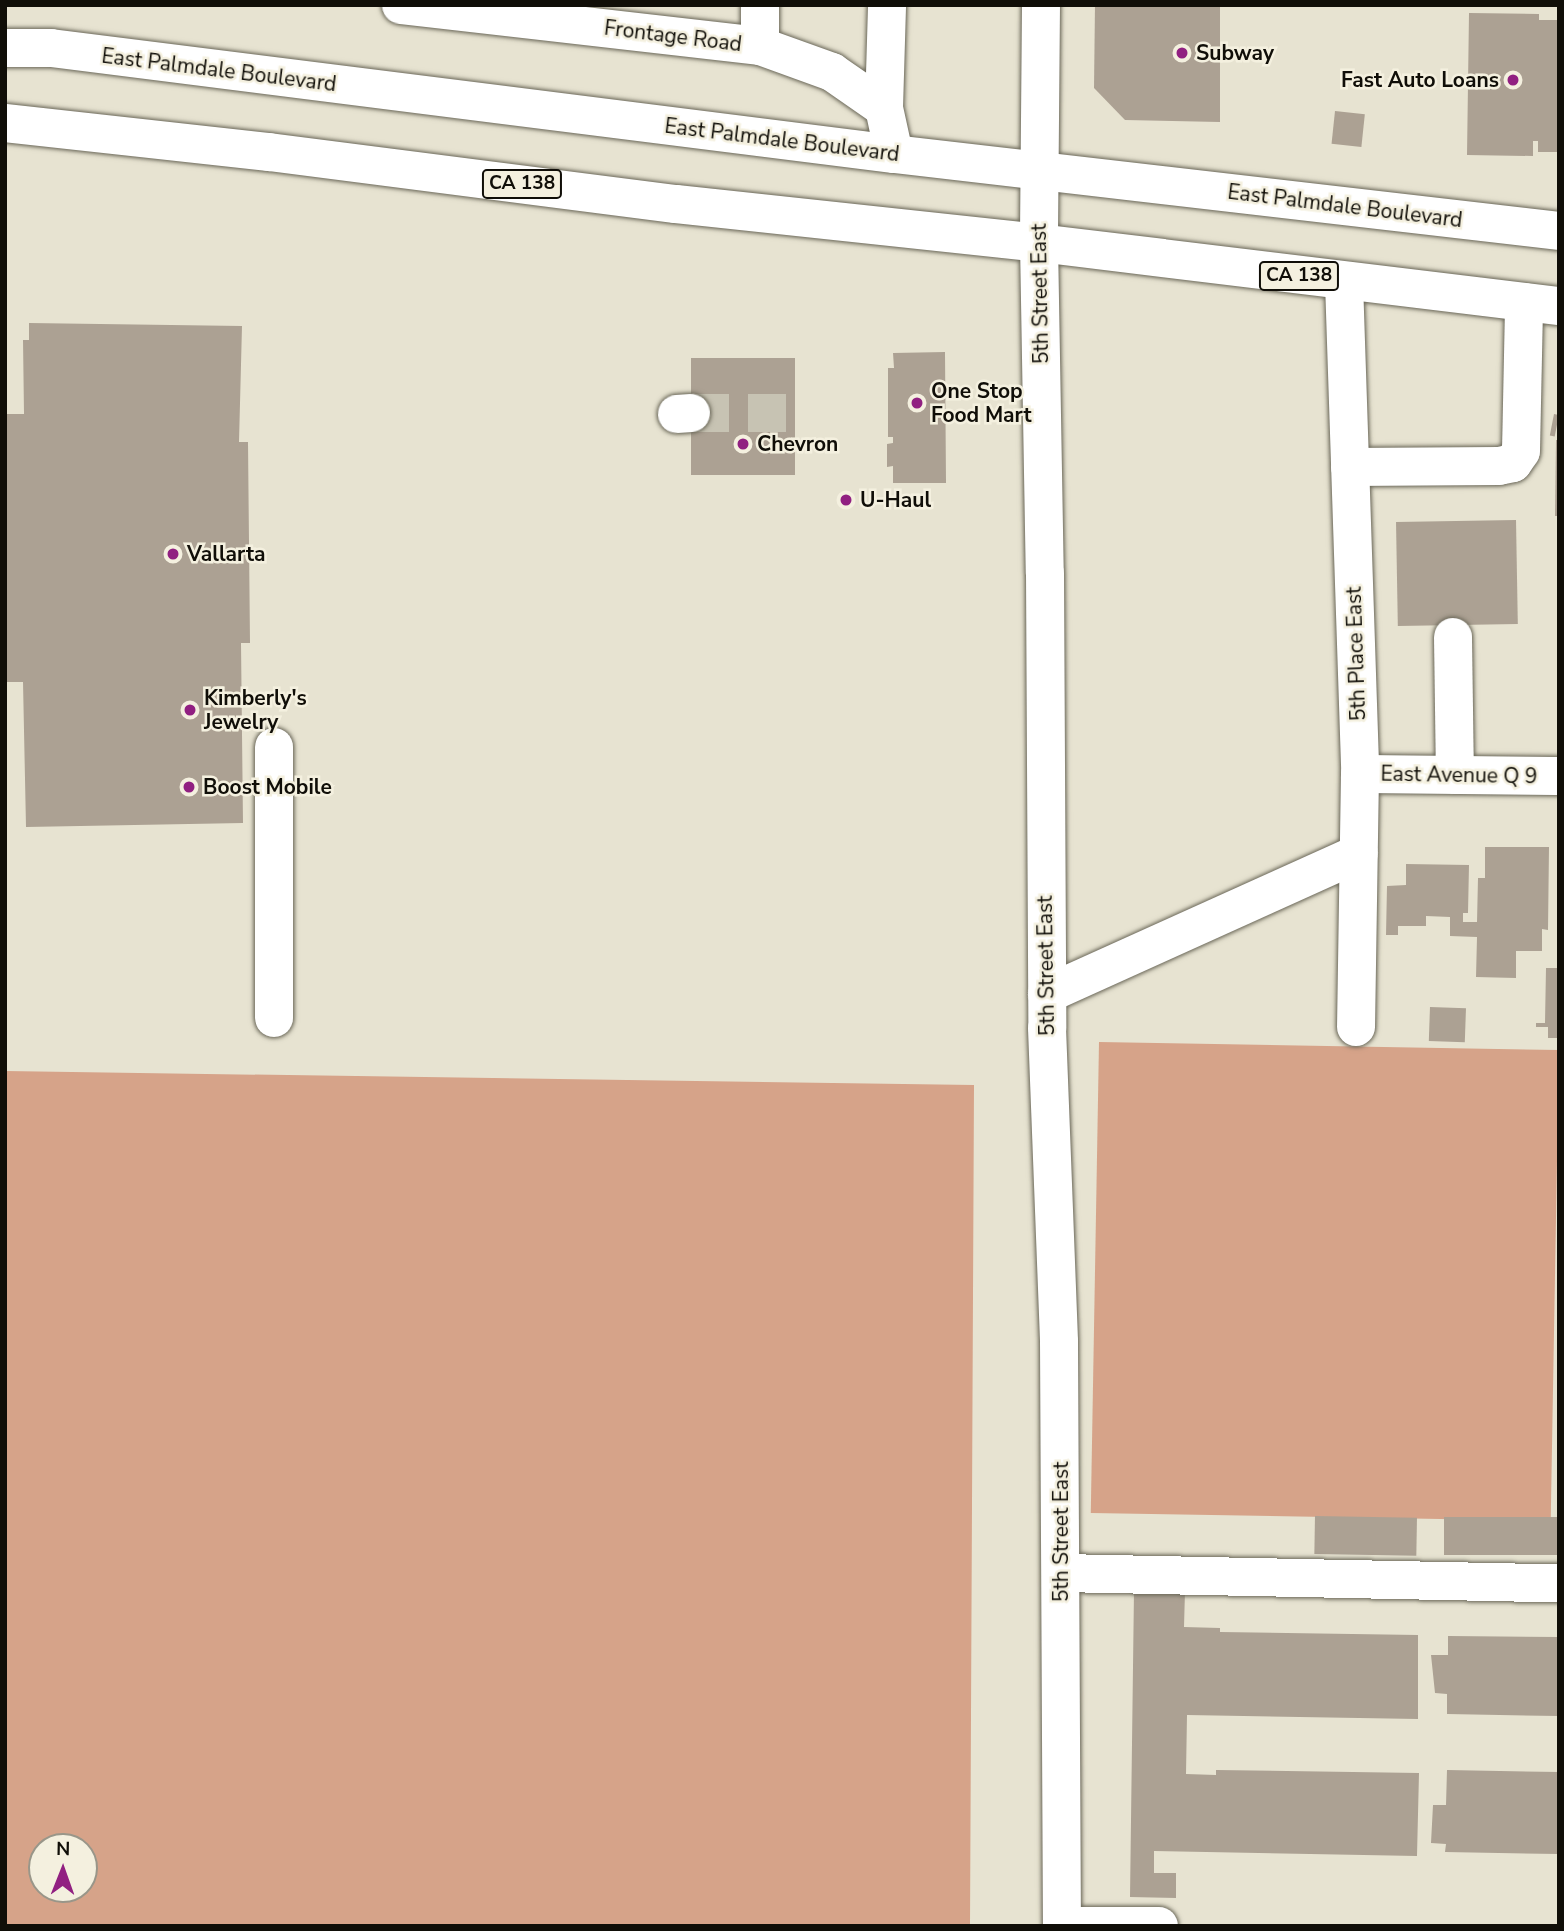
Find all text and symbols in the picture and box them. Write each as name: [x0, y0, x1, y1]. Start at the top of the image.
street label: Frontage Road: [603, 15, 743, 57]
place label: Subway: [1196, 40, 1274, 66]
street label: East Palmdale Boulevard: [100, 43, 338, 97]
marker: Subway: [1174, 45, 1190, 61]
place label: Fast Auto Loans: [1341, 67, 1499, 93]
marker: Fast Auto Loans: [1505, 72, 1521, 88]
street label: East Palmdale Boulevard: [663, 113, 901, 167]
road number: CA 138: [482, 168, 562, 200]
street label: East Palmdale Boulevard: [1226, 179, 1464, 233]
street label: 5th Street East: [1026, 224, 1054, 364]
road number: CA 138: [1259, 260, 1339, 292]
place label: One Stop Food Mart: [931, 378, 1031, 428]
marker: One Stop Food Mart: [909, 395, 925, 411]
place label: Chevron: [757, 431, 838, 457]
marker: Chevron: [735, 436, 751, 452]
place label: U-Haul: [860, 487, 931, 513]
marker: U-Haul: [838, 492, 854, 508]
place label: Vallarta: [187, 541, 265, 567]
marker: Vallarta: [165, 546, 181, 562]
street label: 5th Place East: [1341, 586, 1371, 722]
place label: Kimberly's Jewelry: [204, 685, 307, 735]
marker: Kimberly's Jewelry: [182, 702, 198, 718]
street label: East Avenue Q 9: [1380, 761, 1538, 789]
place label: Boost Mobile: [203, 774, 332, 800]
marker: Boost Mobile: [181, 779, 197, 795]
street label: 5th Street East: [1032, 896, 1060, 1036]
street label: 5th Street East: [1048, 1462, 1074, 1602]
north arrow: [28, 1833, 98, 1903]
text: N: [56, 1836, 71, 1862]

